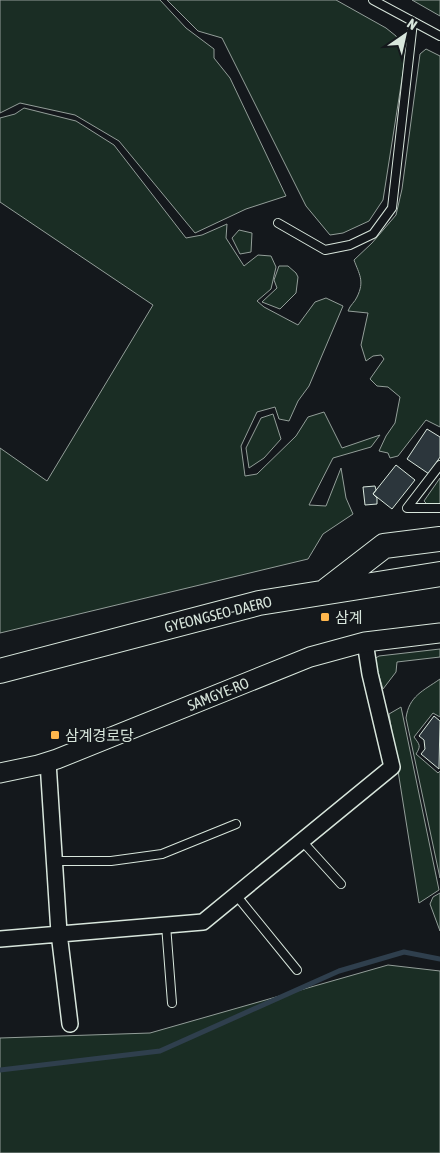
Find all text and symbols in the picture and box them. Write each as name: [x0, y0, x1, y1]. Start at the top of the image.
north arrow: [380, 10, 430, 60]
text: N: [404, 15, 420, 33]
street label: GYEONGSEO-DAERO: [163, 592, 274, 636]
place label: 삼계: [335, 609, 363, 626]
marker: 삼계: [319, 611, 331, 623]
street label: SAMGYE-RO: [185, 674, 251, 714]
place label: 삼계경로당: [65, 727, 134, 744]
marker: 삼계경로당: [49, 729, 61, 741]

